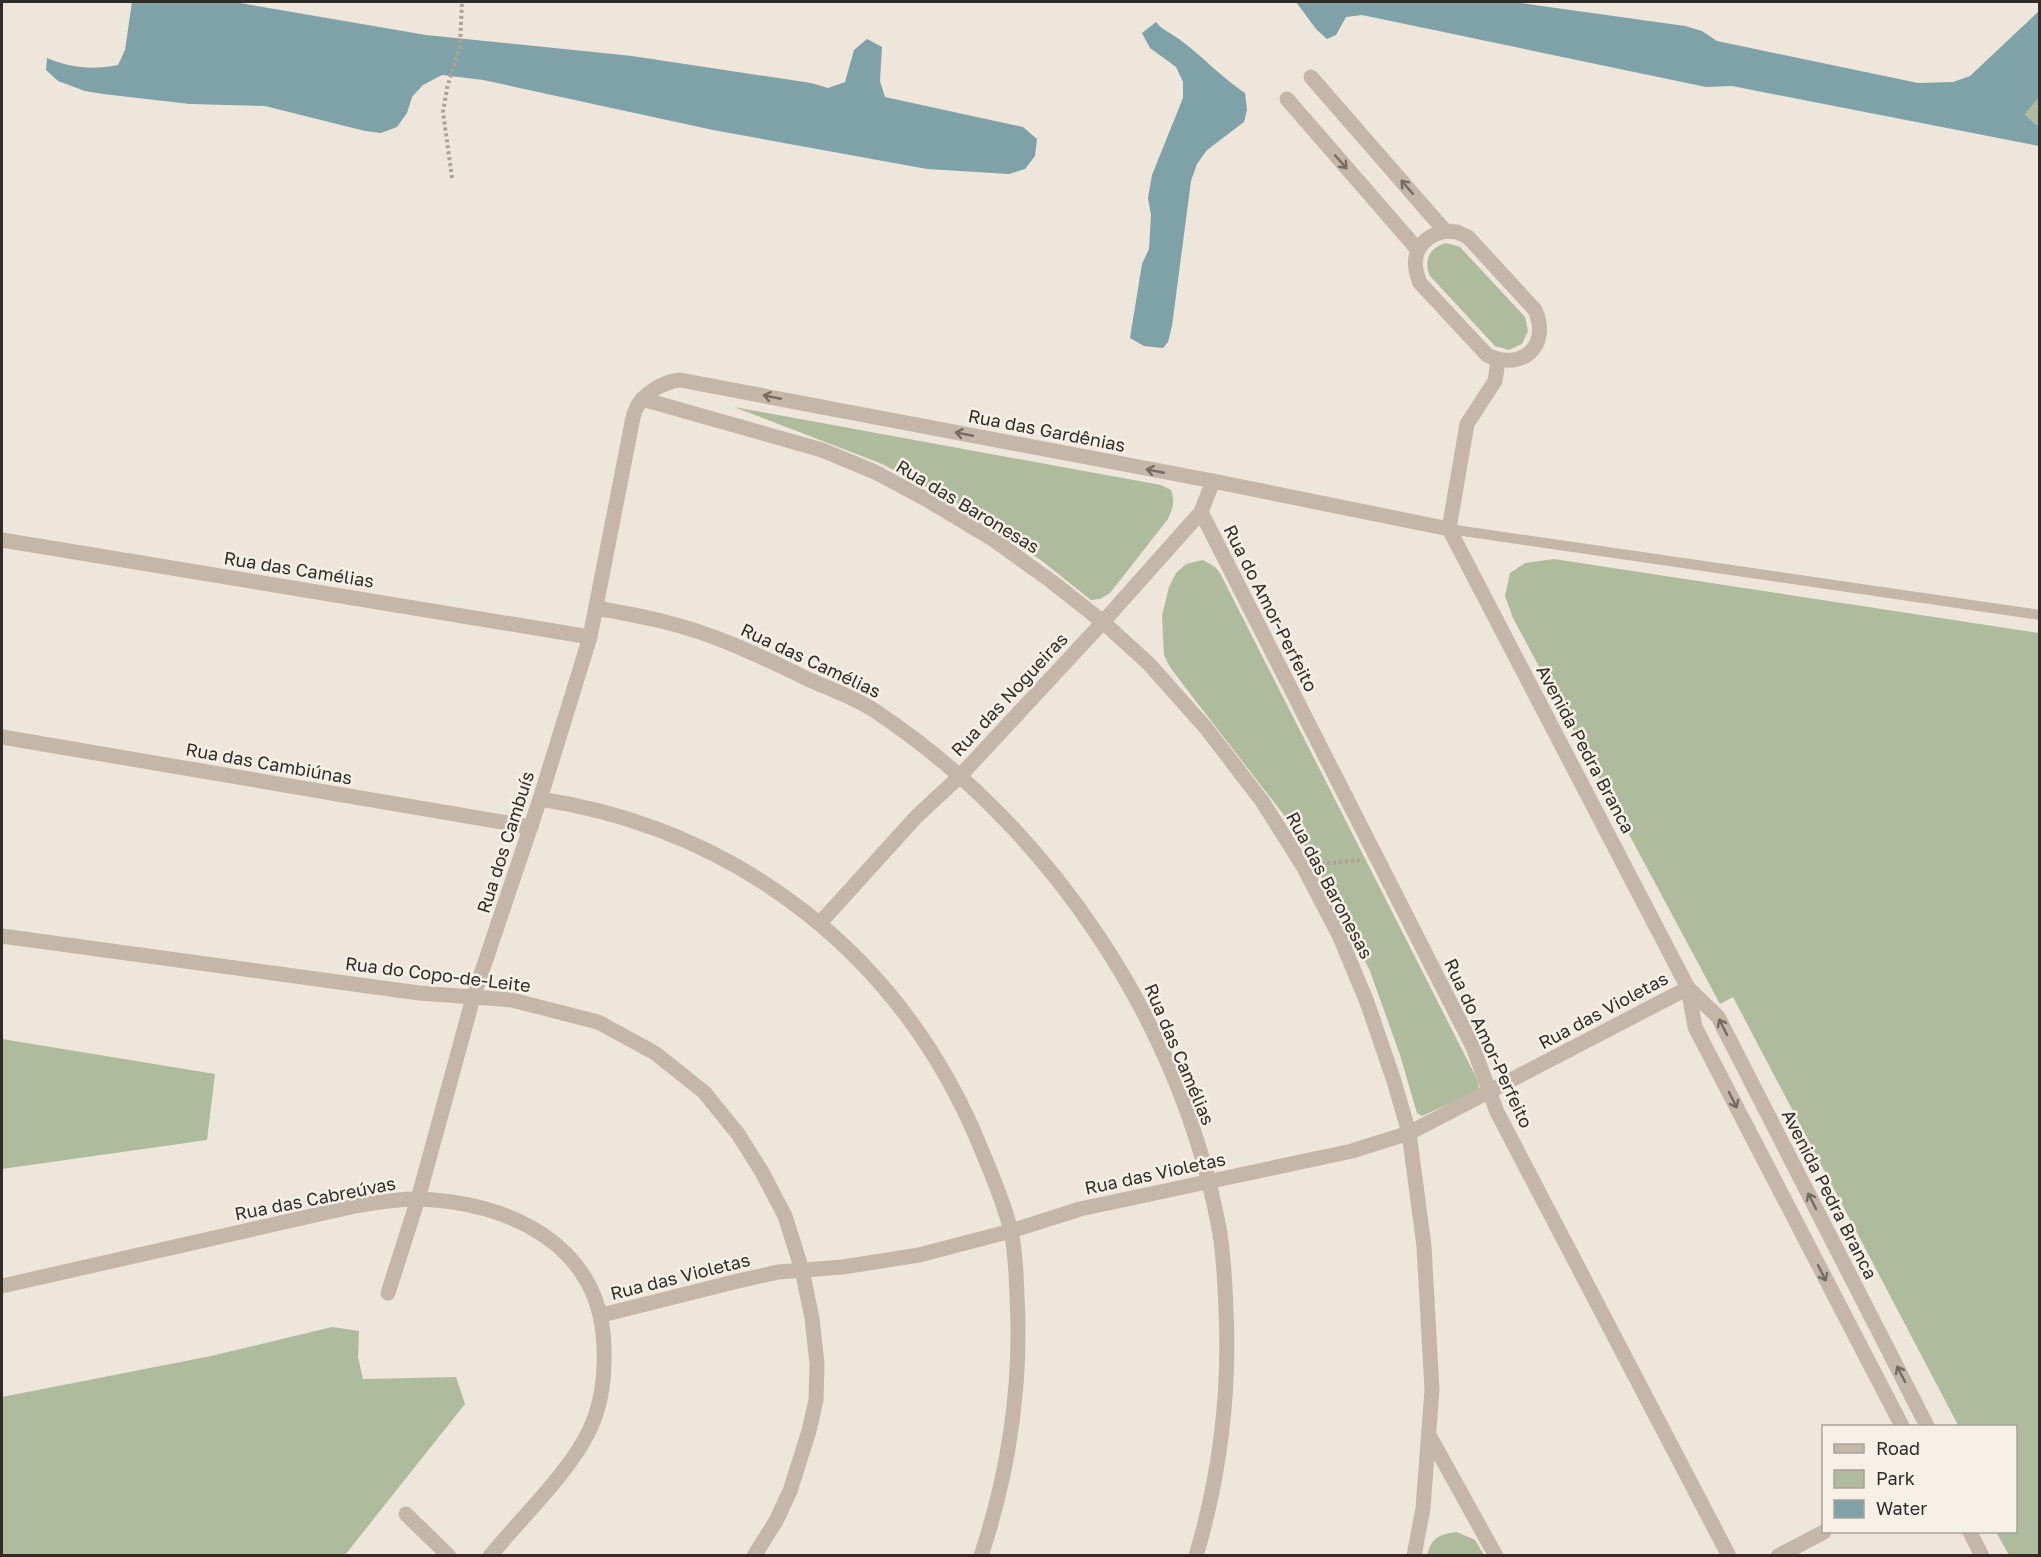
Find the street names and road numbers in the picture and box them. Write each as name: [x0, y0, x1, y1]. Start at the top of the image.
street label: Rua das Gardênias: [967, 404, 1127, 456]
street label: Rua das Baronesas: [892, 455, 1044, 557]
street label: Rua do Amor-Perfeito: [1219, 521, 1323, 695]
street label: Rua das Camélias: [222, 546, 376, 592]
street label: Rua das Camélias: [738, 618, 884, 702]
street label: Rua das Nogueiras: [946, 628, 1072, 760]
street label: Avenida Pedra Branca: [1532, 661, 1640, 837]
street label: Rua das Cambiúnas: [184, 738, 354, 788]
street label: Rua dos Cambuís: [472, 768, 538, 916]
street label: Rua das Baronesas: [1282, 808, 1378, 962]
street label: Rua do Copo-de-Leite: [344, 952, 532, 996]
street label: Rua do Amor-Perfeito: [1440, 955, 1538, 1131]
street label: Rua das Violetas: [1535, 967, 1671, 1053]
street label: Rua das Camélias: [1140, 980, 1220, 1128]
street label: Avenida Pedra Branca: [1778, 1105, 1882, 1283]
street label: Rua das Violetas: [1083, 1147, 1227, 1199]
street label: Rua das Cabreúvas: [233, 1172, 397, 1224]
street label: Rua das Violetas: [608, 1248, 752, 1304]

